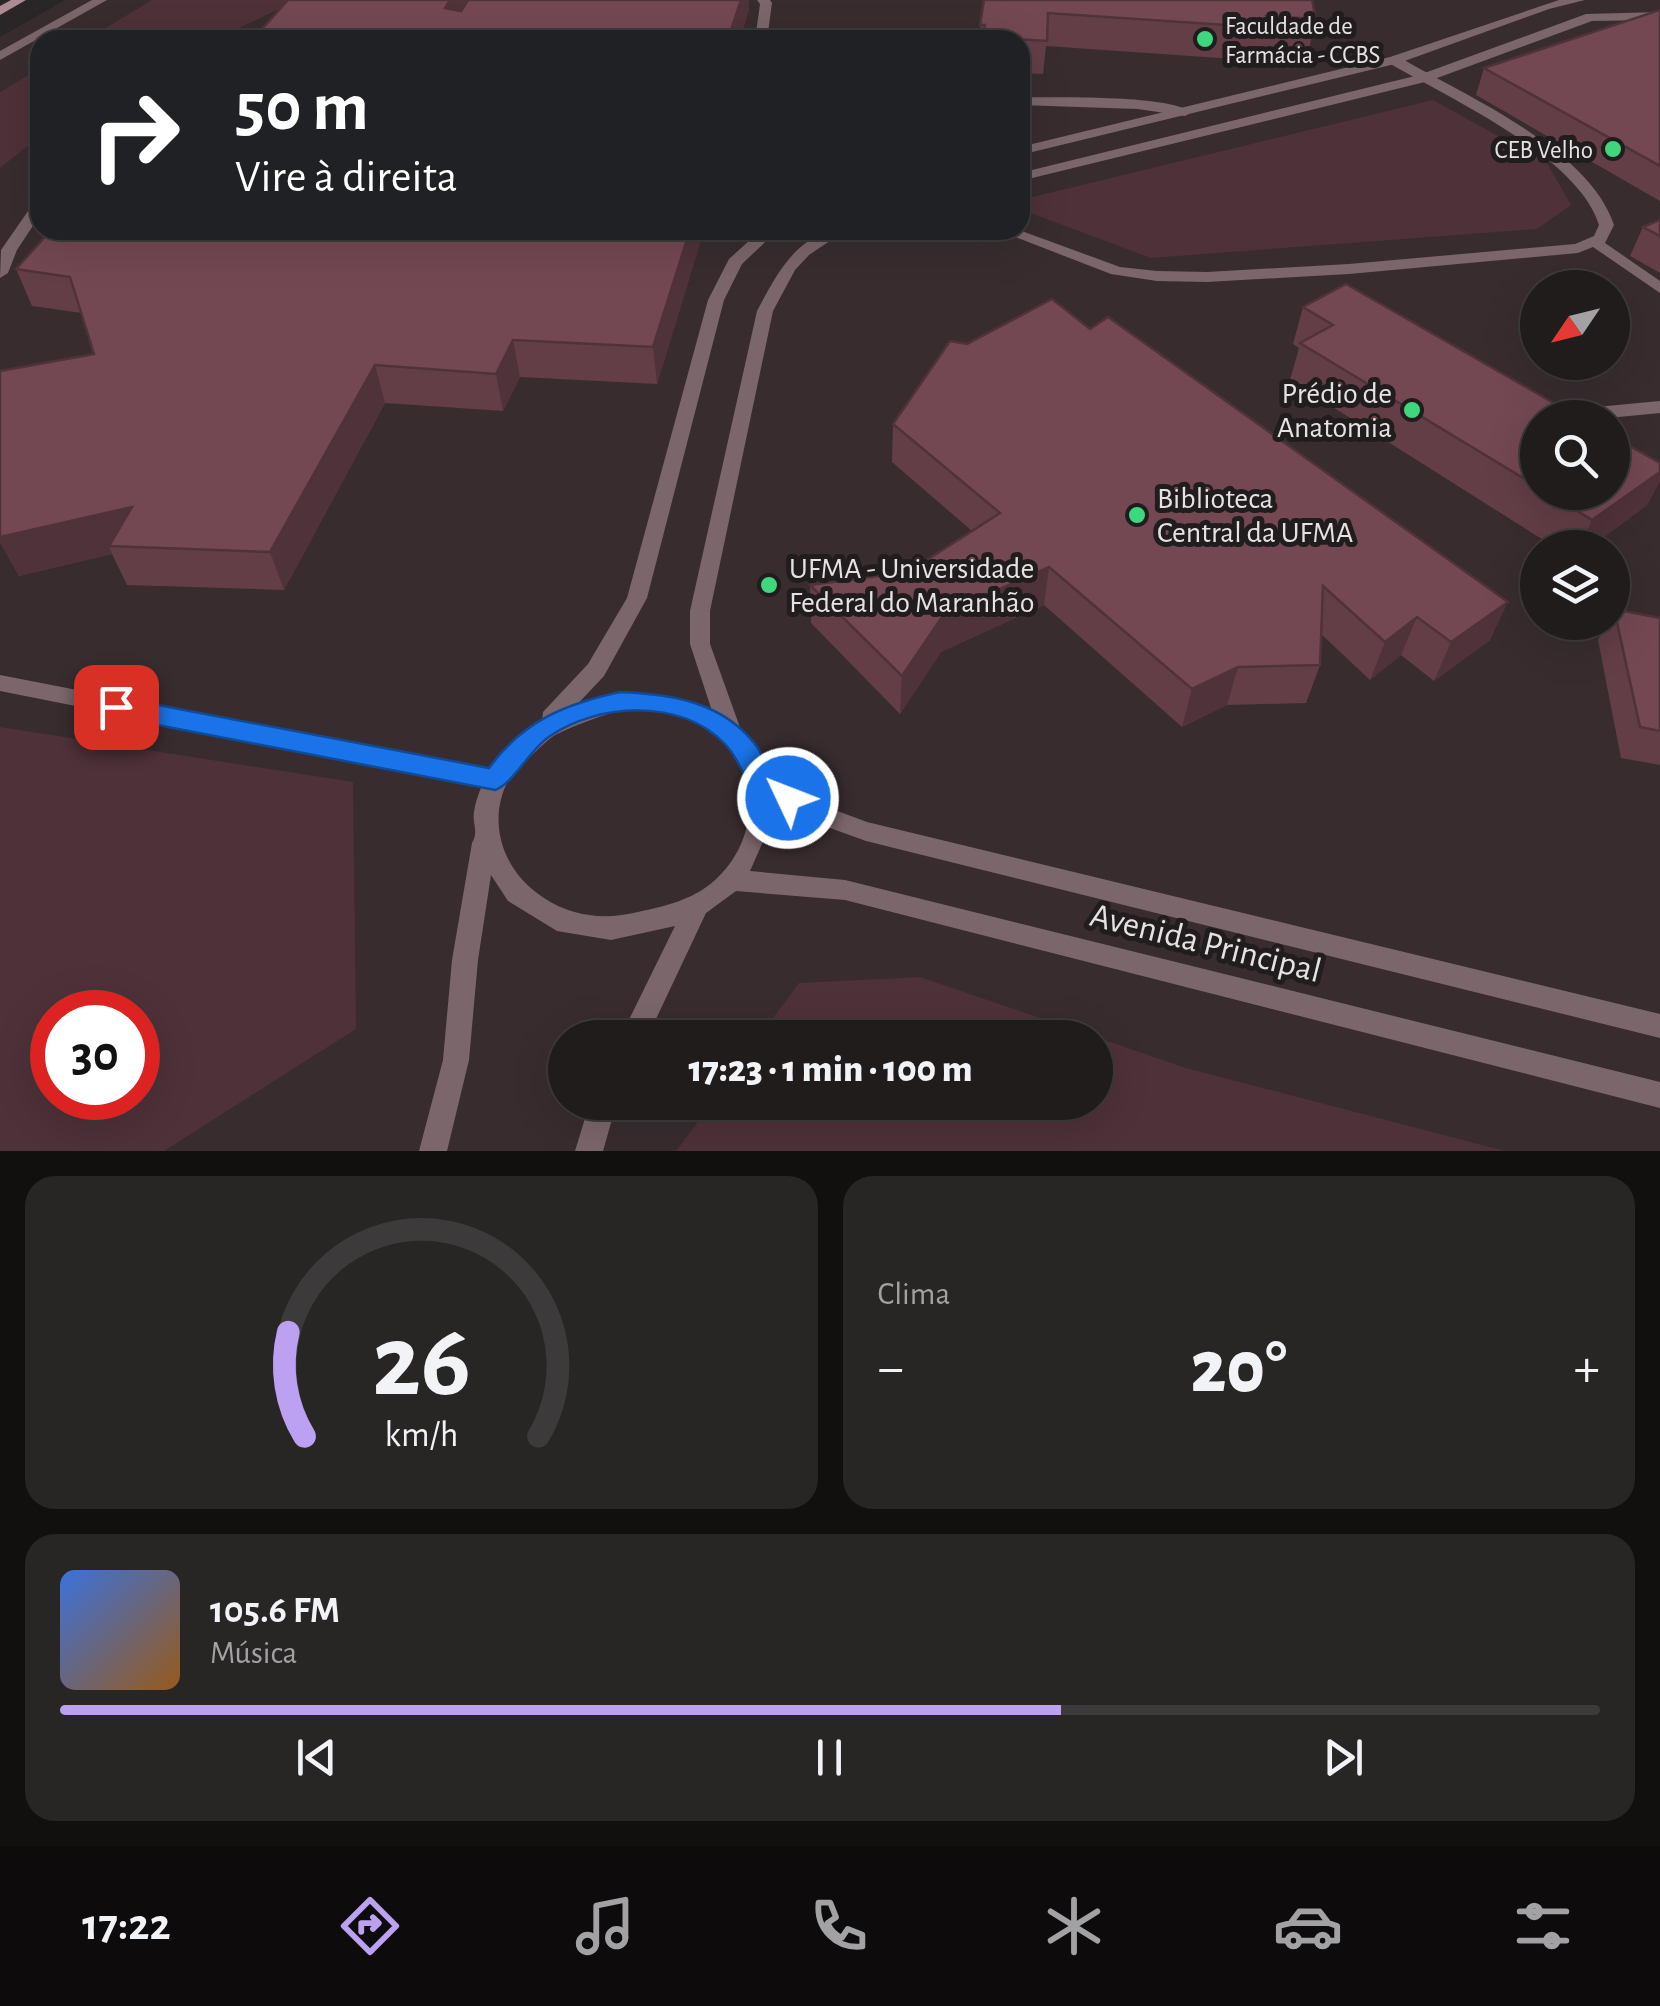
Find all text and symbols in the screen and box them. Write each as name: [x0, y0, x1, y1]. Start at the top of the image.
place label: Faculdade de Farmácia - CCBS: [1225, 14, 1380, 68]
marker: Faculdade de Farmácia - CCBS: [1194, 28, 1216, 50]
icon: right: [70, 70, 200, 200]
text: 50 m: [235, 73, 369, 143]
place label: CEB Velho: [1494, 138, 1593, 163]
marker: CEB Velho: [1602, 138, 1624, 160]
text: Vire à direita: [235, 155, 458, 200]
north arrow: [1520, 270, 1630, 380]
map controls: [1520, 270, 1630, 640]
place label: Prédio de Anatomia: [1277, 379, 1392, 443]
marker: Prédio de Anatomia: [1401, 399, 1423, 421]
button: search: [1520, 400, 1630, 510]
place label: Biblioteca Central da UFMA: [1157, 484, 1353, 548]
marker: Biblioteca Central da UFMA: [1126, 504, 1148, 526]
button: layers: [1520, 530, 1630, 640]
place label: UFMA - Universidade Federal do Maranhão: [789, 554, 1035, 618]
marker: UFMA - Universidade Federal do Maranhão: [758, 574, 780, 596]
pin: [74, 665, 159, 750]
icon: arrive: [89, 680, 144, 735]
position arrow: [736, 746, 840, 850]
street label: Avenida Principal: [1087, 898, 1325, 989]
speed limit sign: 30: [30, 990, 160, 1120]
text: 17:23 · 1 min · 100 m: [688, 1051, 973, 1089]
text: Clima: [878, 1278, 950, 1310]
text: 26: [372, 1311, 471, 1415]
text: 20°: [1190, 1331, 1287, 1406]
text: −: [878, 1341, 904, 1396]
text: +: [1574, 1341, 1600, 1396]
text: km/h: [384, 1417, 458, 1453]
text: 105.6 FM: [210, 1592, 340, 1630]
text: Música: [210, 1637, 297, 1669]
icon: previous: [289, 1730, 344, 1785]
icon: pause: [802, 1730, 857, 1785]
icon: next: [1316, 1730, 1371, 1785]
icon: directions: [335, 1891, 405, 1961]
icon: music: [570, 1891, 640, 1961]
icon: phone: [804, 1891, 874, 1961]
icon: climate: [1039, 1891, 1109, 1961]
icon: car: [1273, 1891, 1343, 1961]
icon: filters: [1508, 1891, 1578, 1961]
text: 17:22: [82, 1903, 171, 1948]

